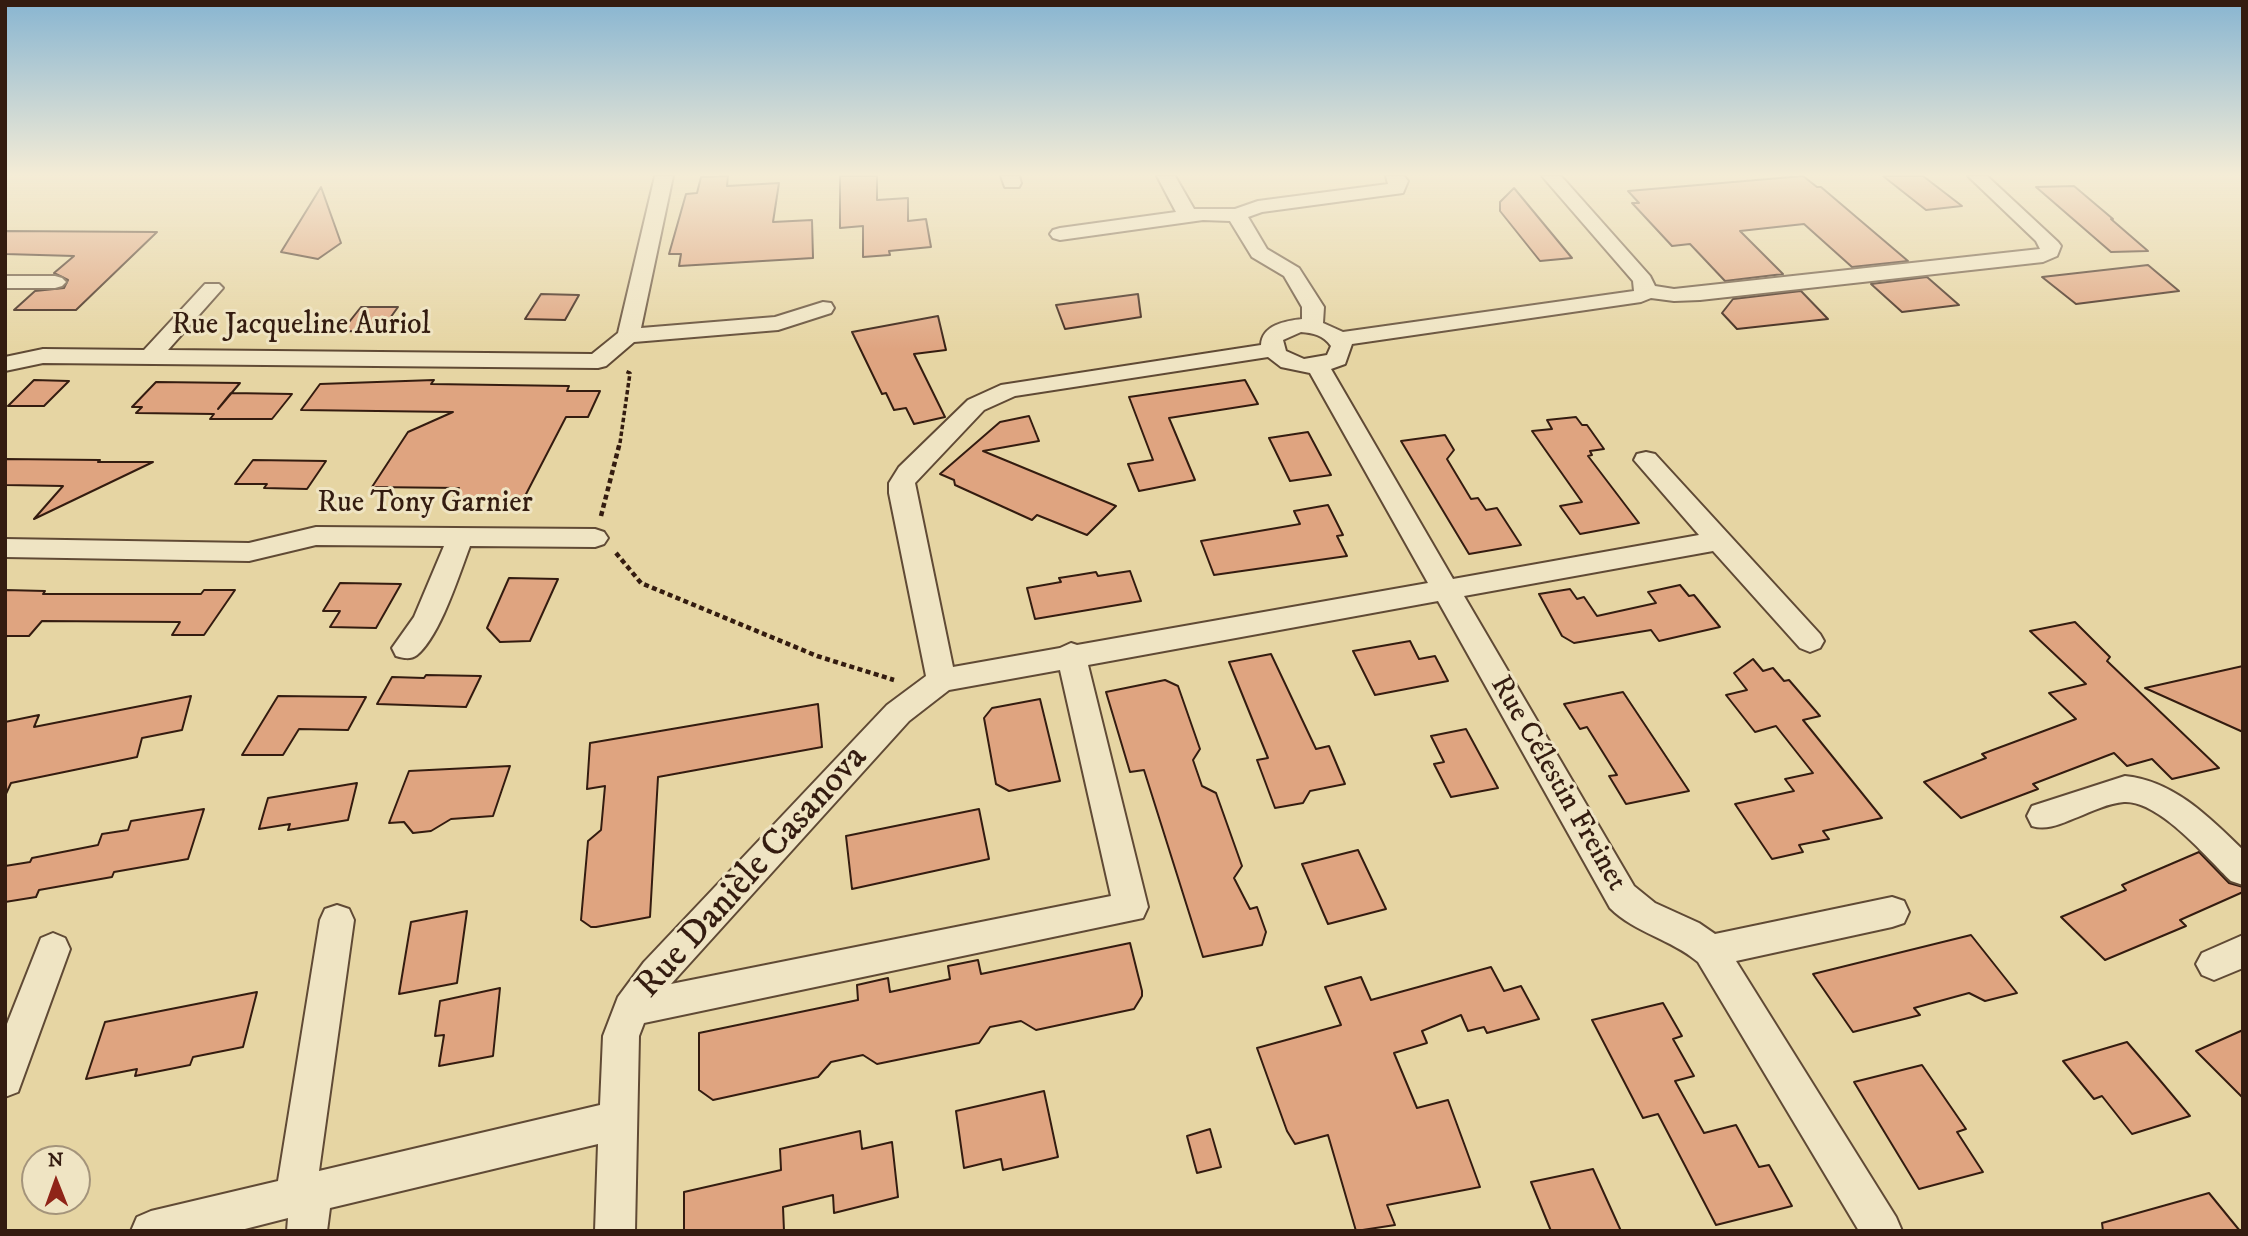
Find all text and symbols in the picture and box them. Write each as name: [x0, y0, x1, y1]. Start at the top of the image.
street label: Rue Jacqueline Auriol: [171, 309, 431, 345]
street label: Rue Tony Garnier: [317, 487, 533, 523]
street label: Rue Célestin Freinet: [1481, 670, 1633, 898]
street label: Rue Danièle Casanova: [628, 737, 878, 1009]
north arrow: [21, 1145, 91, 1215]
text: N: [48, 1149, 64, 1172]

